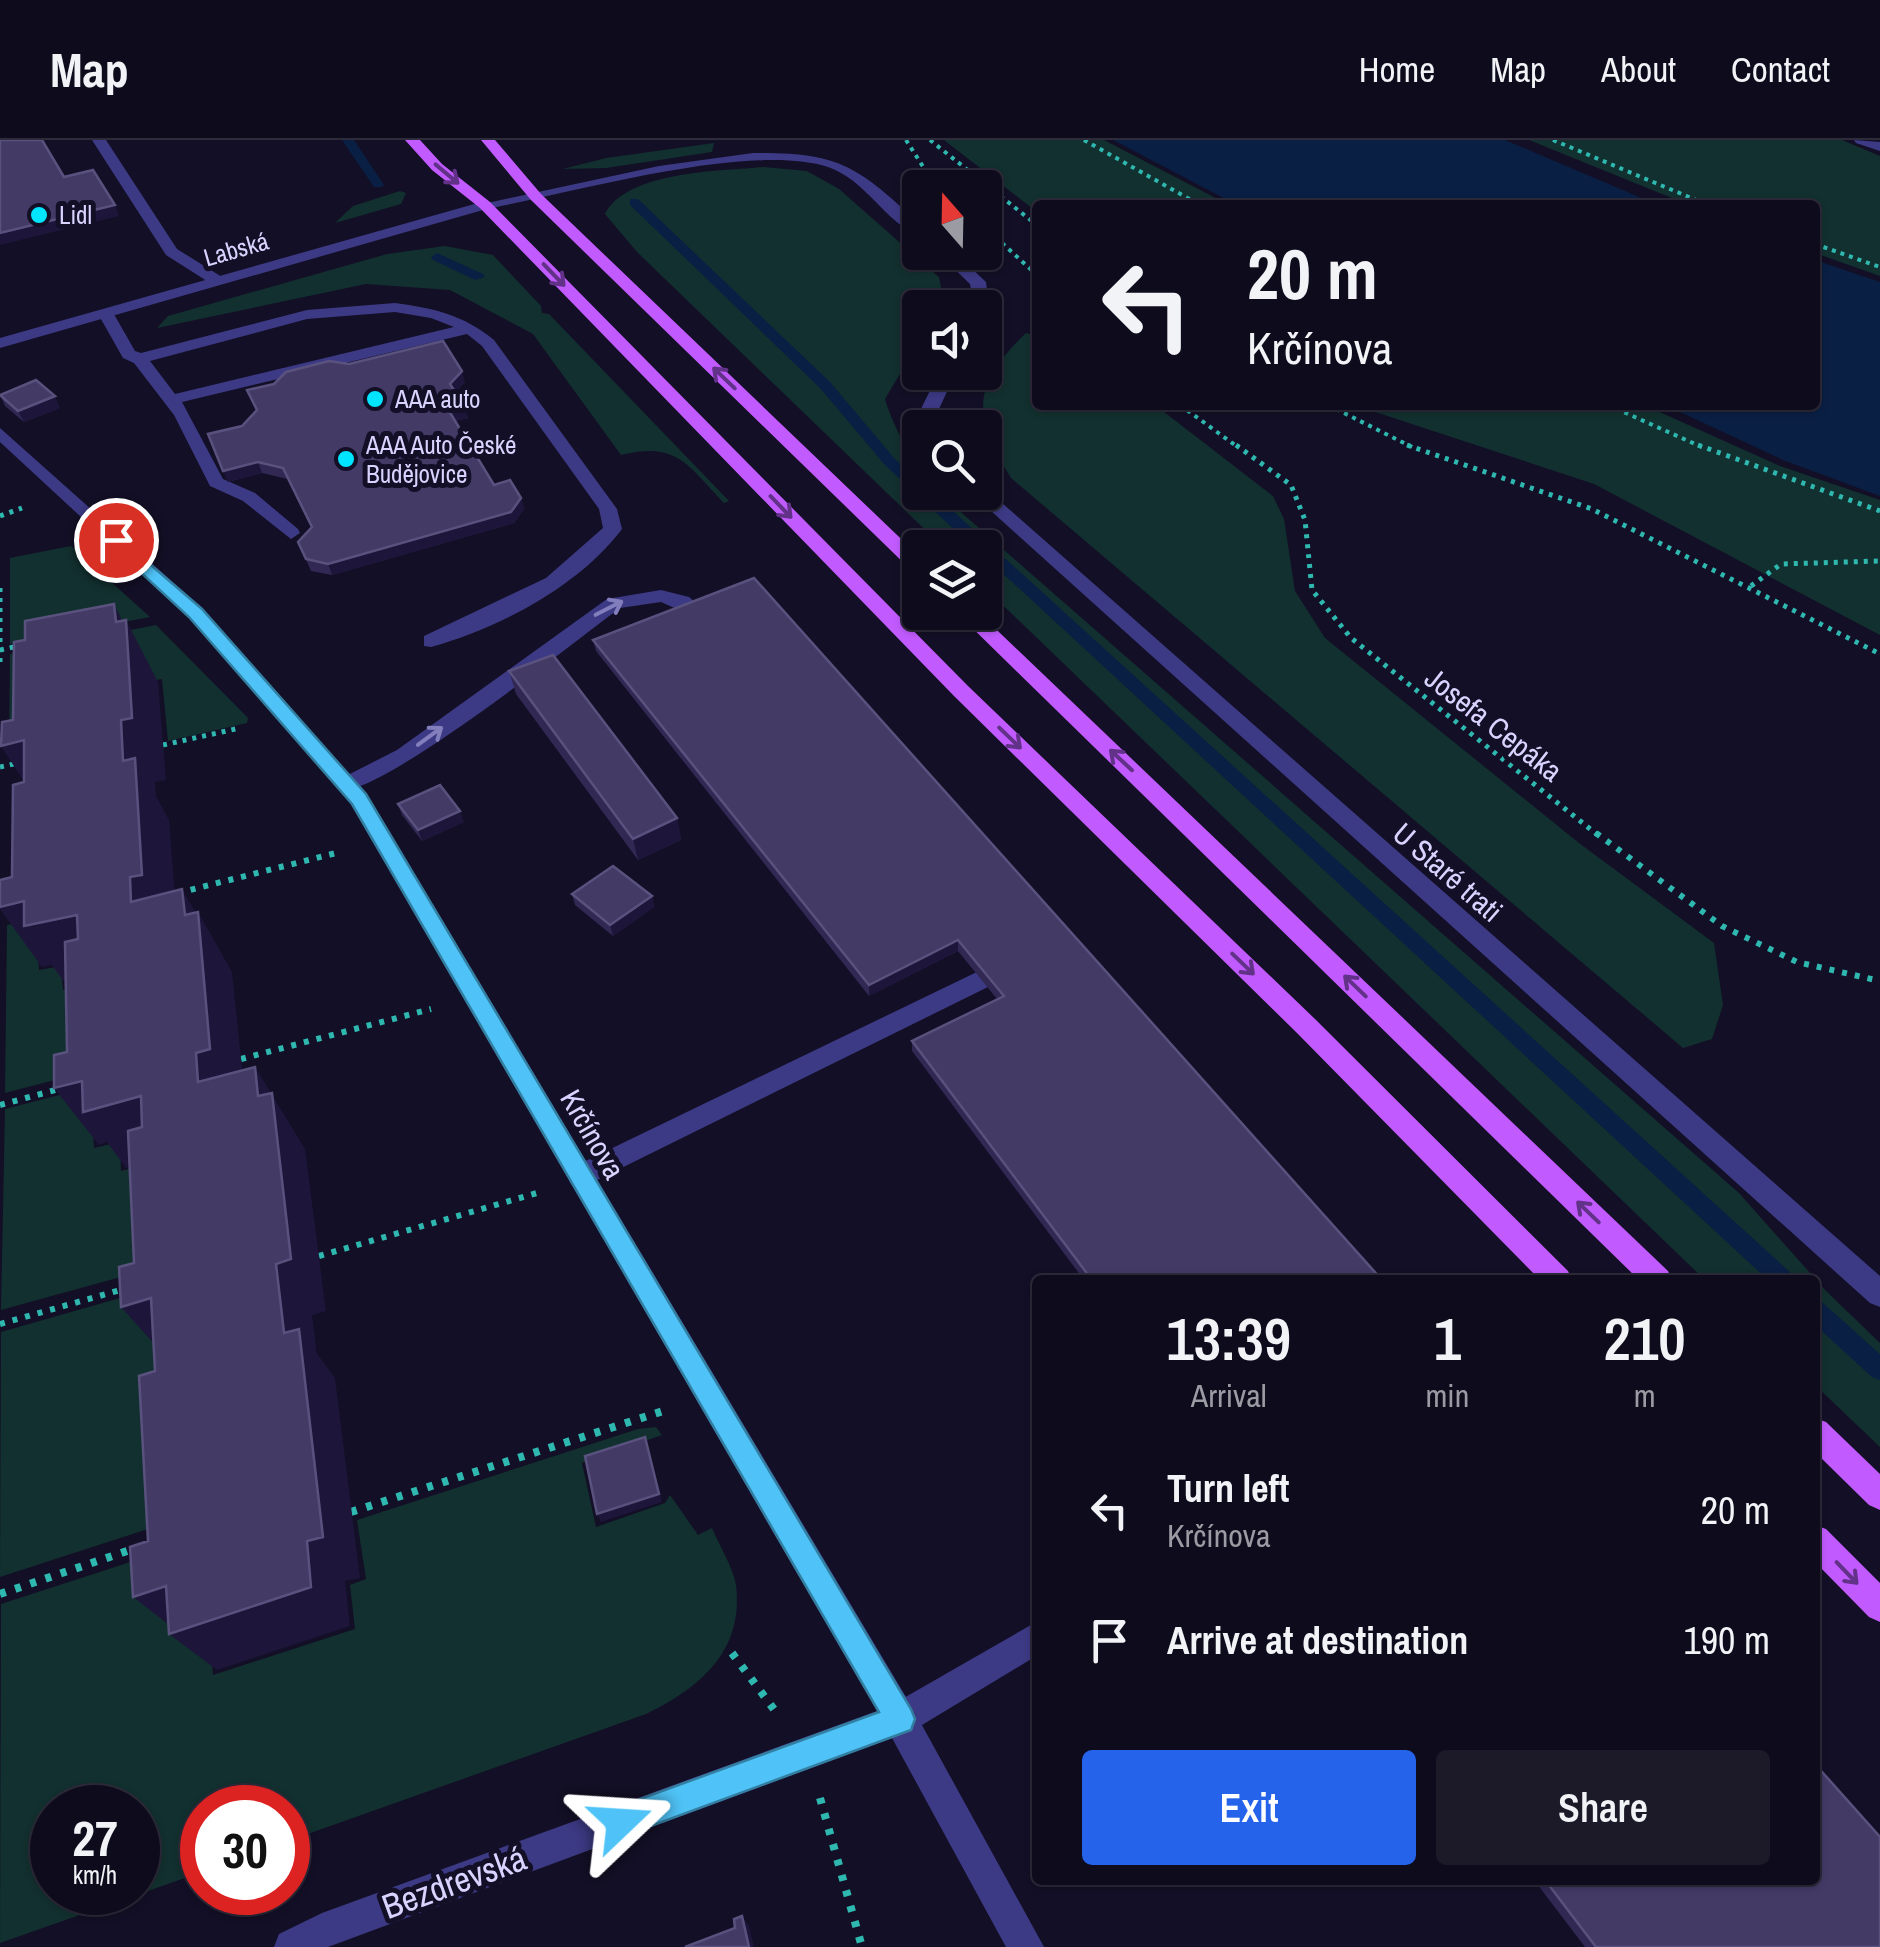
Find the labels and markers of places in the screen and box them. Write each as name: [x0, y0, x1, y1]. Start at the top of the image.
place label: Lidl: [59, 198, 92, 232]
marker: Lidl: [28, 204, 50, 226]
place label: AAA auto: [394, 382, 481, 416]
marker: AAA auto: [364, 388, 386, 410]
place label: AAA Auto České Budějovice: [365, 428, 516, 491]
marker: AAA Auto České Budějovice: [335, 448, 357, 470]
pin: [74, 498, 159, 583]

